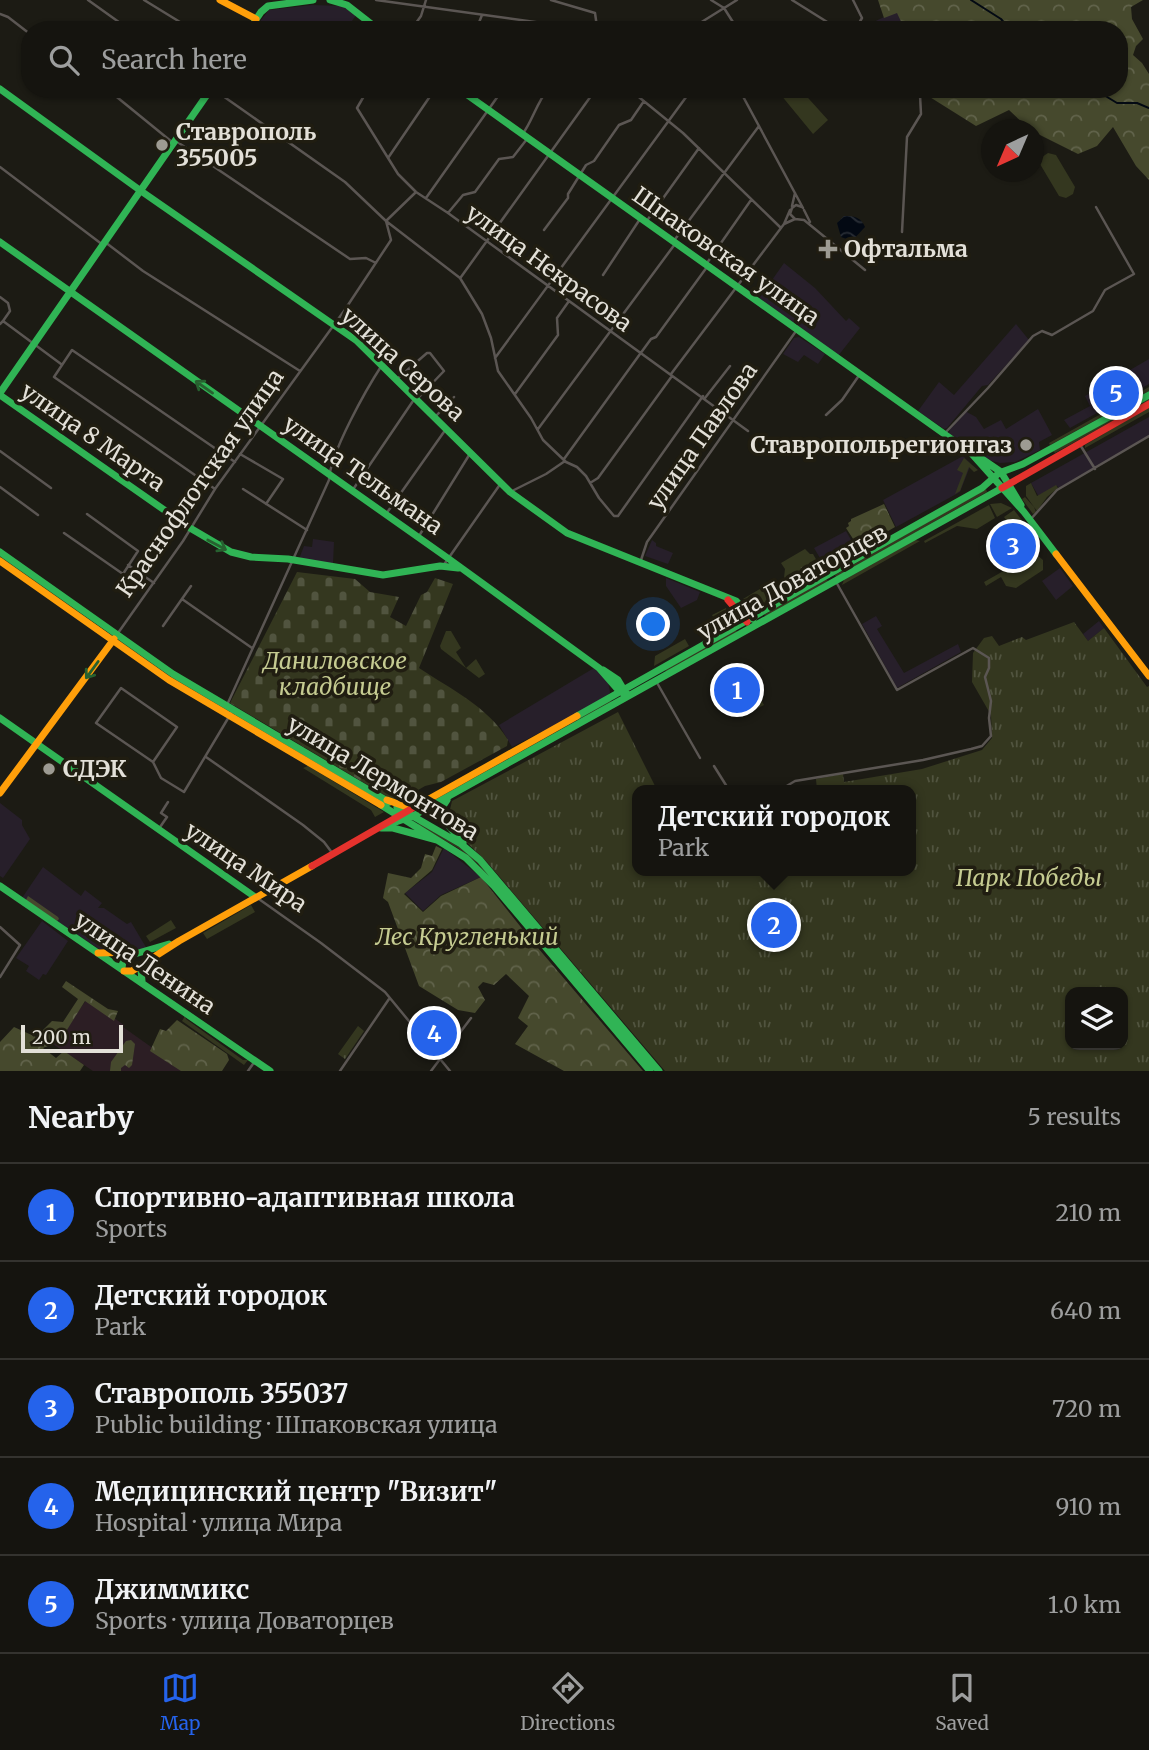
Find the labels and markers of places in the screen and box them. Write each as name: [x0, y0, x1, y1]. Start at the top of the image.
place label: Ставрополь 355005: [176, 117, 316, 172]
marker: Ставрополь 355005: [154, 137, 170, 153]
place label: Офтальма: [844, 234, 968, 263]
marker: Офтальма: [818, 239, 838, 259]
pin: 5: [1093, 367, 1139, 419]
place label: Ставропольрегионгаз: [750, 430, 1012, 459]
marker: Ставропольрегионгаз: [1018, 437, 1034, 453]
pin: 3: [990, 520, 1036, 572]
pin: 1: [714, 664, 760, 716]
place label: СДЭК: [63, 754, 127, 783]
marker: СДЭК: [41, 761, 57, 777]
pin: 2: [751, 899, 797, 951]
pin: 4: [411, 1007, 457, 1059]

